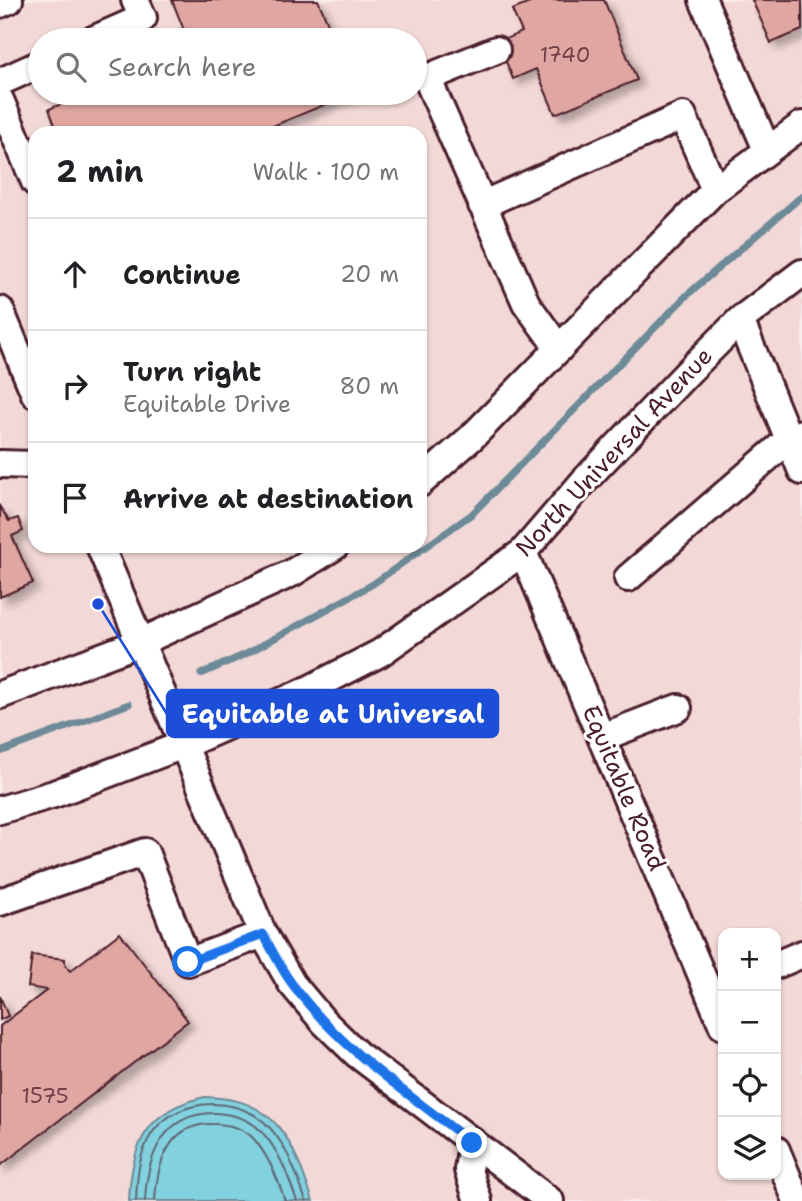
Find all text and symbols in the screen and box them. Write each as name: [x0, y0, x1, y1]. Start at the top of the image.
search box: [28, 28, 427, 105]
house number: 1740: [540, 41, 590, 69]
icon: search: [52, 48, 90, 86]
text: Search here: [108, 49, 257, 84]
text: 2 min: [56, 151, 143, 192]
text: Walk · 100 m: [253, 157, 399, 187]
icon: ahead: [56, 255, 94, 293]
text: Continue: [123, 257, 241, 292]
text: 20 m: [340, 259, 399, 289]
street label: North Universal Avenue: [508, 340, 720, 564]
text: Turn right: [123, 354, 261, 389]
icon: right: [56, 367, 94, 405]
text: 80 m: [340, 371, 399, 401]
text: Equitable Drive: [123, 389, 291, 419]
icon: arrive: [56, 479, 94, 517]
text: Arrive at destination: [123, 481, 413, 516]
callout: Equitable at Universal: [167, 690, 498, 737]
text: Equitable at Universal: [181, 696, 485, 731]
street label: Equitable Road: [575, 700, 673, 876]
map controls: [718, 928, 781, 1180]
button: +: [718, 928, 781, 991]
route start: [172, 946, 203, 977]
button: −: [718, 991, 781, 1054]
button: locate: [718, 1054, 781, 1117]
house number: 1575: [21, 1082, 69, 1110]
button: layers: [718, 1117, 781, 1180]
route end: [456, 1127, 487, 1158]

